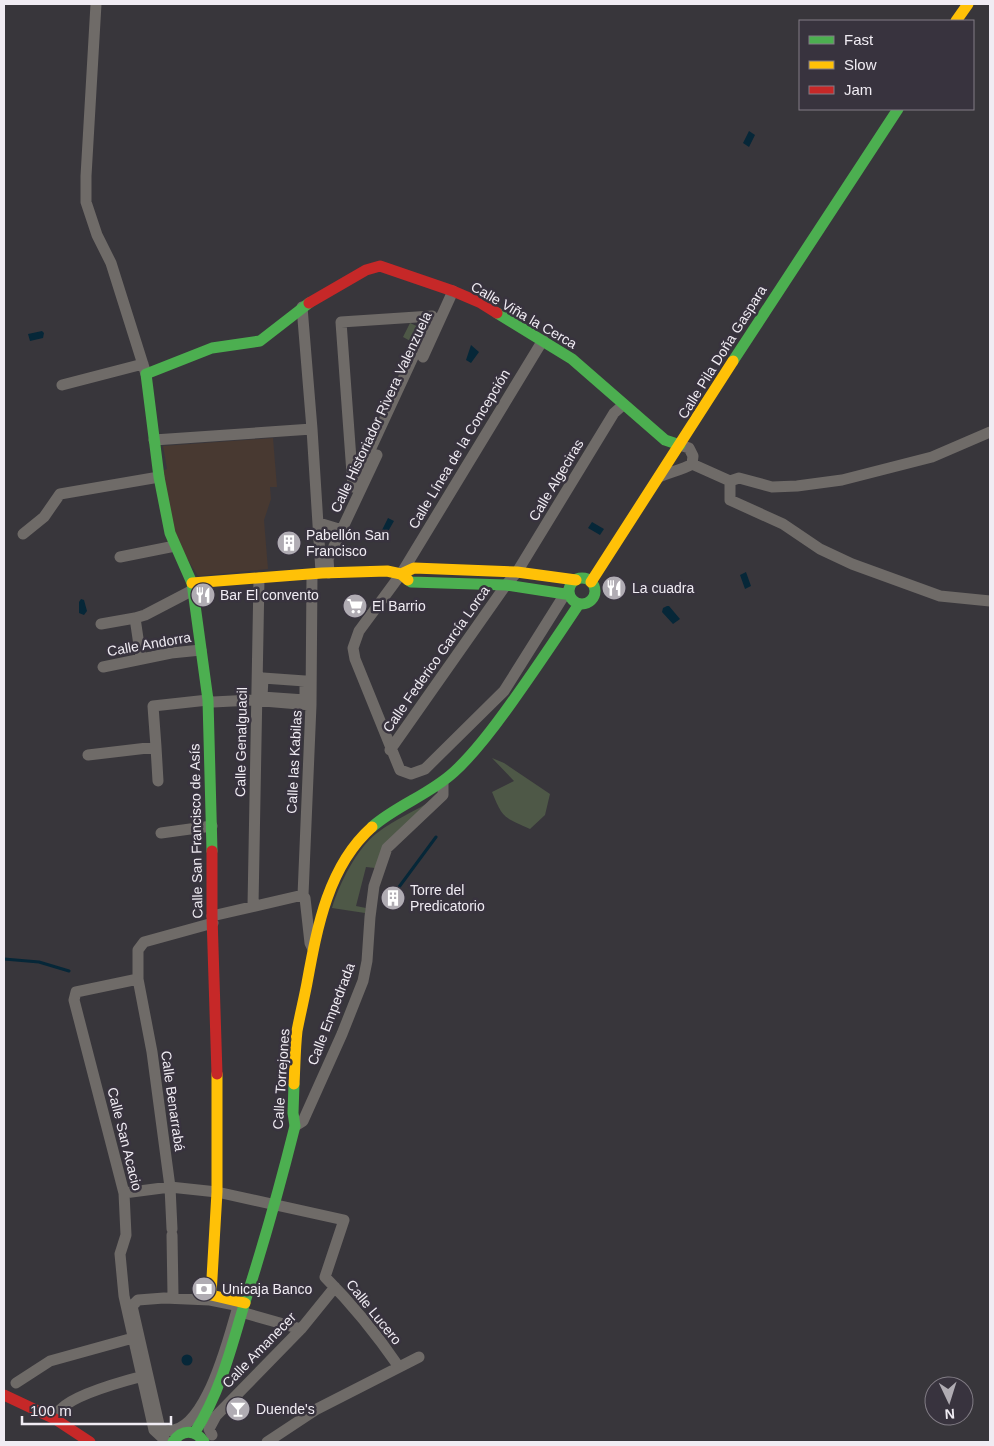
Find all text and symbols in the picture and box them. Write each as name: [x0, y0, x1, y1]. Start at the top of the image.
legend: [799, 20, 974, 110]
text: Fast: [844, 31, 874, 48]
text: Slow: [844, 56, 877, 73]
text: Jam: [844, 81, 872, 98]
street label: Calle Viña la Cerca: [468, 278, 580, 352]
street label: Calle Pila Doña Gaspara: [674, 282, 770, 422]
street label: Calle Historiador Rivera Valenzuela: [327, 309, 435, 515]
street label: Calle Línea de la Concepción: [405, 366, 513, 532]
street label: Calle Algeciras: [525, 436, 587, 524]
place label: Pabellón San Francisco: [306, 527, 389, 559]
building icon: Pabellón San Francisco: [276, 530, 302, 556]
restaurant icon: La cuadra: [601, 575, 627, 601]
place label: La cuadra: [632, 580, 694, 596]
restaurant icon: Bar El convento: [190, 582, 216, 608]
street label: Calle Federico García Lorca: [379, 583, 493, 735]
place label: Bar El convento: [220, 587, 319, 603]
supermarket icon: El Barrio: [342, 593, 368, 619]
place label: El Barrio: [372, 598, 426, 614]
street label: Calle Andorra: [106, 629, 192, 659]
street label: Calle Genalguacil: [232, 687, 250, 797]
street label: Calle las Kabilas: [283, 710, 305, 814]
street label: Calle San Francisco de Asís: [186, 743, 206, 919]
place label: Torre del Predicatorio: [410, 882, 485, 914]
building icon: Torre del Predicatorio: [380, 885, 406, 911]
street label: Calle Empedrada: [304, 960, 358, 1067]
street label: Calle Torrejones: [270, 1028, 292, 1130]
street label: Calle Benarrabá: [158, 1050, 188, 1152]
street label: Calle San Acacio: [104, 1086, 146, 1192]
bank icon: Unicaja Banco: [191, 1276, 217, 1302]
street label: Calle Lucero: [343, 1276, 405, 1348]
place label: Unicaja Banco: [222, 1281, 312, 1297]
street label: Calle Amanecer: [219, 1309, 299, 1391]
north arrow: [924, 1376, 974, 1426]
scale bar: [22, 1394, 171, 1426]
bar icon: Duende's: [225, 1396, 251, 1422]
place label: Duende's: [256, 1401, 315, 1417]
text: 100 m: [30, 1402, 72, 1419]
text: N: [944, 1406, 956, 1422]

